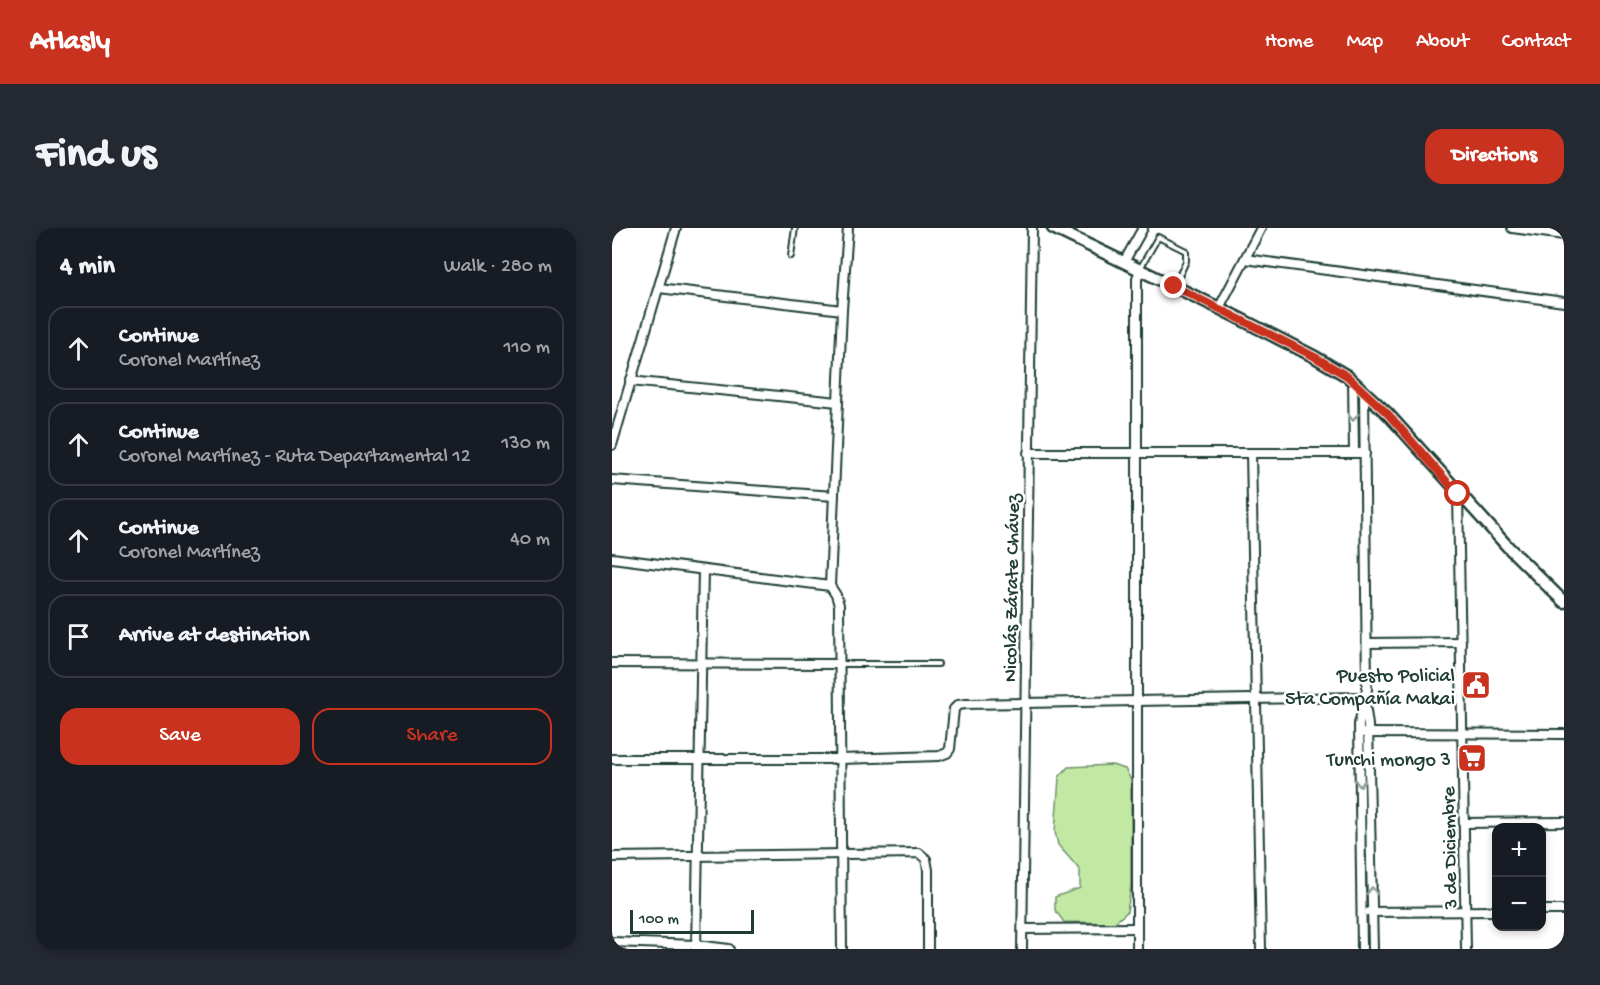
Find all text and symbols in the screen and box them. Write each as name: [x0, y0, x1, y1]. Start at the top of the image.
text: Atlasly: [30, 26, 110, 59]
text: Home: [1265, 30, 1313, 55]
text: Map: [1346, 30, 1383, 55]
text: About: [1416, 30, 1469, 55]
text: Contact: [1502, 30, 1570, 55]
button: Directions: [1425, 129, 1564, 184]
text: Find us: [36, 132, 156, 181]
text: 4 min: [60, 252, 115, 283]
text: Walk · 280 m: [444, 256, 552, 279]
route end: [1160, 272, 1186, 298]
text: Continue: [119, 324, 199, 350]
icon: ahead: [62, 332, 95, 365]
text: 110 m: [504, 337, 550, 360]
text: Coronel Martínez: [119, 350, 260, 373]
one-way arrow: [1347, 412, 1359, 421]
text: Continue: [119, 420, 199, 446]
icon: ahead: [62, 428, 95, 461]
text: 130 m: [501, 433, 550, 456]
text: Coronel Martínez - Ruta Departamental 12: [119, 446, 470, 469]
route start: [1444, 480, 1470, 506]
street label: Nicolás Zárate Chávez: [1000, 493, 1027, 682]
text: Continue: [119, 516, 199, 542]
icon: ahead: [62, 524, 95, 557]
text: 40 m: [510, 529, 550, 552]
text: Coronel Martínez: [119, 542, 260, 565]
icon: arrive: [62, 620, 95, 653]
text: Arrive at destination: [119, 623, 309, 649]
place label: Puesto Policial 5ta Compañía Makai: [1285, 666, 1455, 712]
public building icon: Puesto Policial 5ta Compañía Makai: [1460, 669, 1492, 701]
button: Save: [60, 708, 300, 765]
button: Share: [312, 708, 552, 765]
supermarket icon: Tunchi mongo 3: [1456, 742, 1488, 774]
place label: Tunchi mongo 3: [1326, 750, 1451, 773]
one-way arrow: [1354, 778, 1366, 787]
street label: 3 de Diciembre: [1439, 786, 1464, 911]
map controls: [1492, 823, 1546, 931]
button: +: [1492, 823, 1546, 877]
button: −: [1492, 877, 1546, 931]
one-way arrow: [1366, 886, 1378, 895]
scale bar: [630, 907, 754, 934]
text: 100 m: [639, 911, 679, 930]

